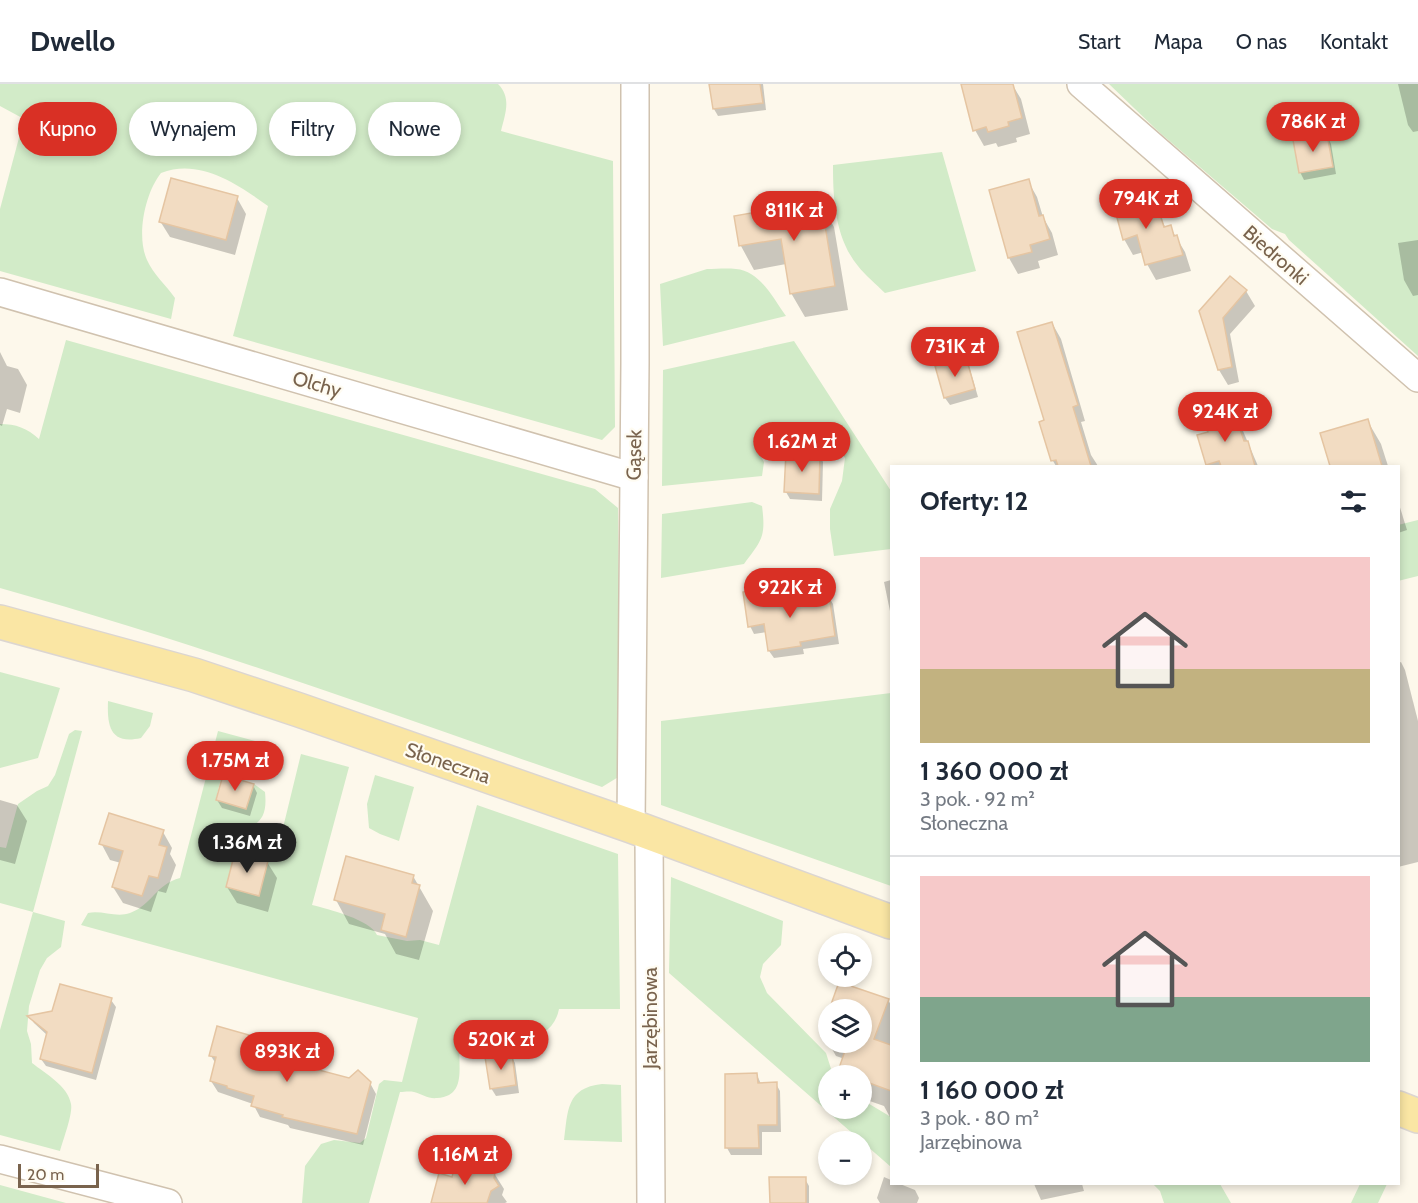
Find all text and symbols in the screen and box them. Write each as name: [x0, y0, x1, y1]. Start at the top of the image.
text: Dwello: [30, 24, 115, 58]
text: Start: [1078, 29, 1121, 54]
text: Mapa: [1154, 29, 1203, 54]
text: O nas: [1236, 29, 1287, 54]
text: Kontakt: [1320, 29, 1388, 54]
chip: Kupno: [18, 102, 117, 156]
chip: Wynajem: [129, 102, 257, 156]
chip: Filtry: [269, 102, 356, 156]
chip: Nowe: [368, 102, 461, 156]
pin: 786K zł: [1258, 102, 1368, 153]
text: 786K zł: [1280, 109, 1346, 133]
pin: 794K zł: [1091, 179, 1201, 230]
text: 794K zł: [1113, 186, 1179, 210]
pin: 811K zł: [739, 191, 849, 242]
text: 811K zł: [765, 198, 823, 222]
street label: Biedronki: [1238, 220, 1314, 290]
pin: 731K zł: [900, 327, 1010, 378]
text: 731K zł: [925, 334, 985, 358]
street label: Olchy: [290, 366, 344, 402]
pin: 924K zł: [1170, 392, 1280, 443]
text: 924K zł: [1192, 399, 1258, 423]
pin: 1.62M zł: [740, 422, 864, 473]
text: 1.62M zł: [767, 429, 837, 453]
street label: Gąsek: [622, 430, 646, 480]
text: Oferty: 12: [920, 485, 1028, 517]
icon: filters: [1337, 485, 1370, 518]
pin: 922K zł: [735, 568, 845, 619]
text: 922K zł: [758, 575, 822, 599]
icon: home: [1091, 596, 1199, 704]
street label: Słoneczna: [402, 737, 494, 789]
pin: 1.75M zł: [173, 741, 297, 792]
text: 1.75M zł: [201, 748, 269, 772]
text: 1 360 000 zł: [920, 755, 1068, 787]
text: 3 pok. · 92 m²: [920, 787, 1035, 811]
text: Słoneczna: [920, 811, 1008, 835]
pin: 1.36M zł: [185, 823, 309, 874]
text: 1.36M zł: [212, 830, 282, 854]
icon: home: [1091, 915, 1199, 1023]
map controls: [818, 933, 872, 1185]
button: locate: [818, 933, 872, 987]
street label: Jarzębinowa: [638, 967, 662, 1070]
button: layers: [818, 999, 872, 1053]
pin: 520K zł: [446, 1020, 556, 1071]
text: 520K zł: [467, 1027, 535, 1051]
pin: 893K zł: [232, 1032, 342, 1083]
text: 893K zł: [254, 1039, 320, 1063]
button: +: [818, 1065, 872, 1119]
text: 1 160 000 zł: [920, 1074, 1064, 1106]
text: 3 pok. · 80 m²: [920, 1106, 1039, 1130]
text: Jarzębinowa: [920, 1130, 1022, 1154]
button: −: [818, 1131, 872, 1185]
pin: 1.16M zł: [403, 1135, 527, 1186]
text: 1.16M zł: [432, 1142, 498, 1166]
scale bar: [18, 1161, 99, 1188]
text: 20 m: [27, 1165, 64, 1184]

